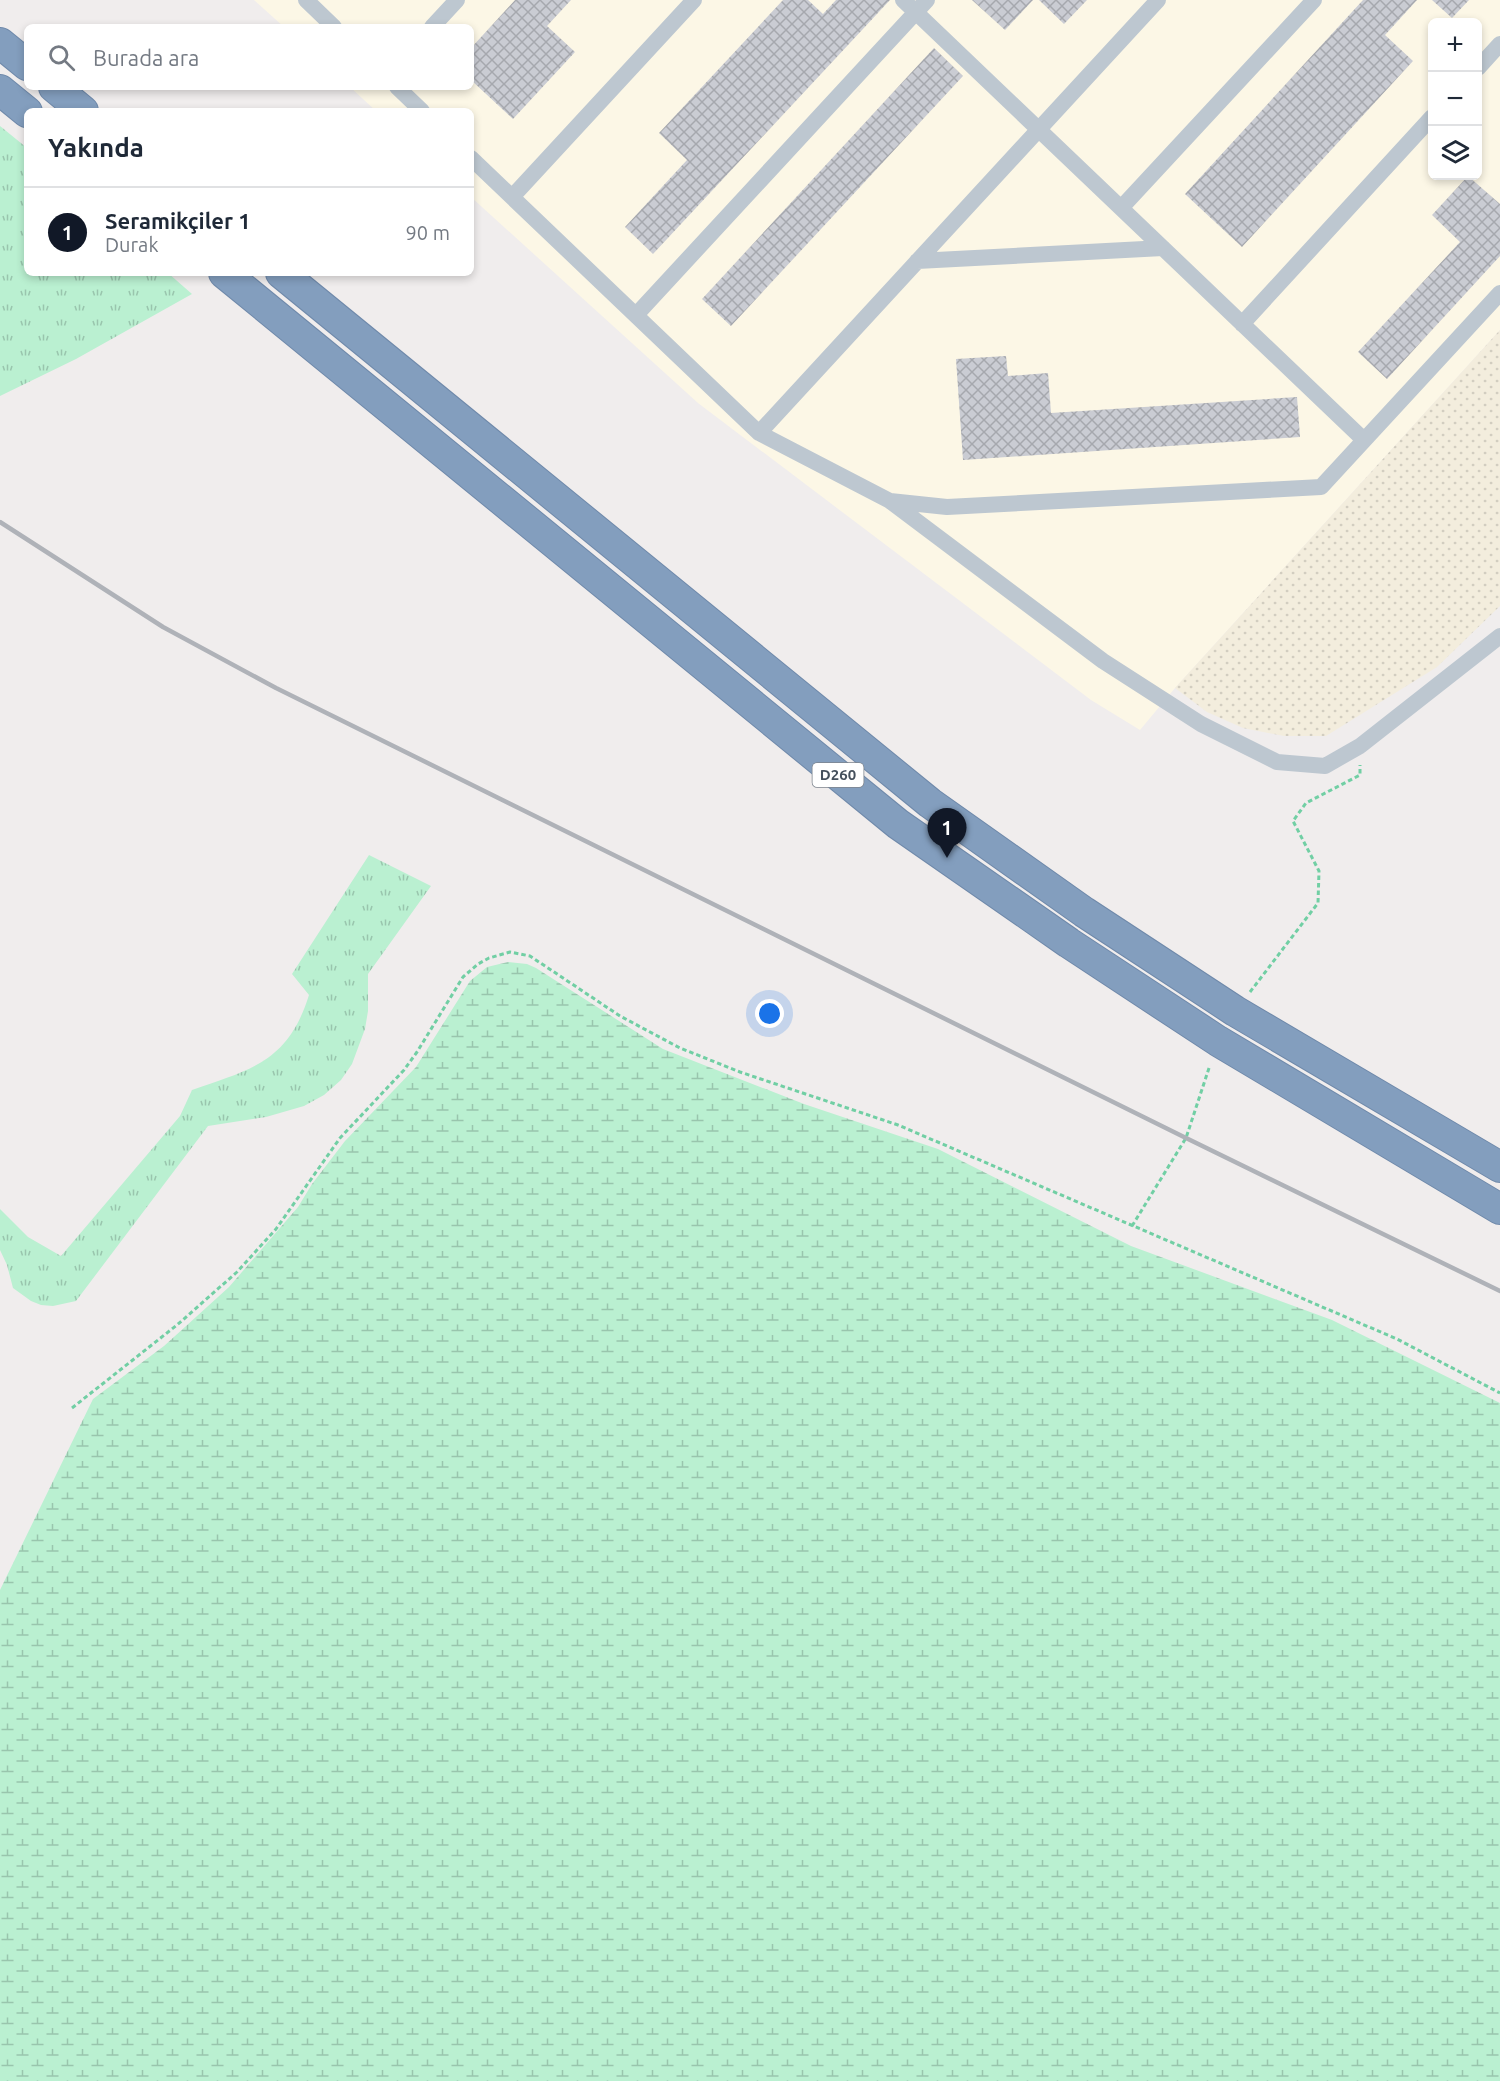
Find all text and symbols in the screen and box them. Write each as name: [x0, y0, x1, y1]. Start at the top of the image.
map controls: [1428, 18, 1482, 180]
button: +: [1428, 18, 1482, 72]
search box: [24, 24, 474, 90]
icon: search: [45, 41, 78, 74]
text: Burada ara: [93, 45, 199, 70]
button: −: [1428, 72, 1482, 126]
button: layers: [1428, 126, 1482, 180]
text: Yakında: [48, 133, 144, 162]
text: Seramikçiler 1: [105, 208, 251, 233]
text: 1: [62, 221, 73, 244]
text: 90 m: [406, 221, 450, 244]
text: Durak: [105, 233, 158, 256]
road number: D260: [812, 763, 864, 787]
pin: 1: [928, 808, 966, 858]
your location: [755, 999, 784, 1028]

